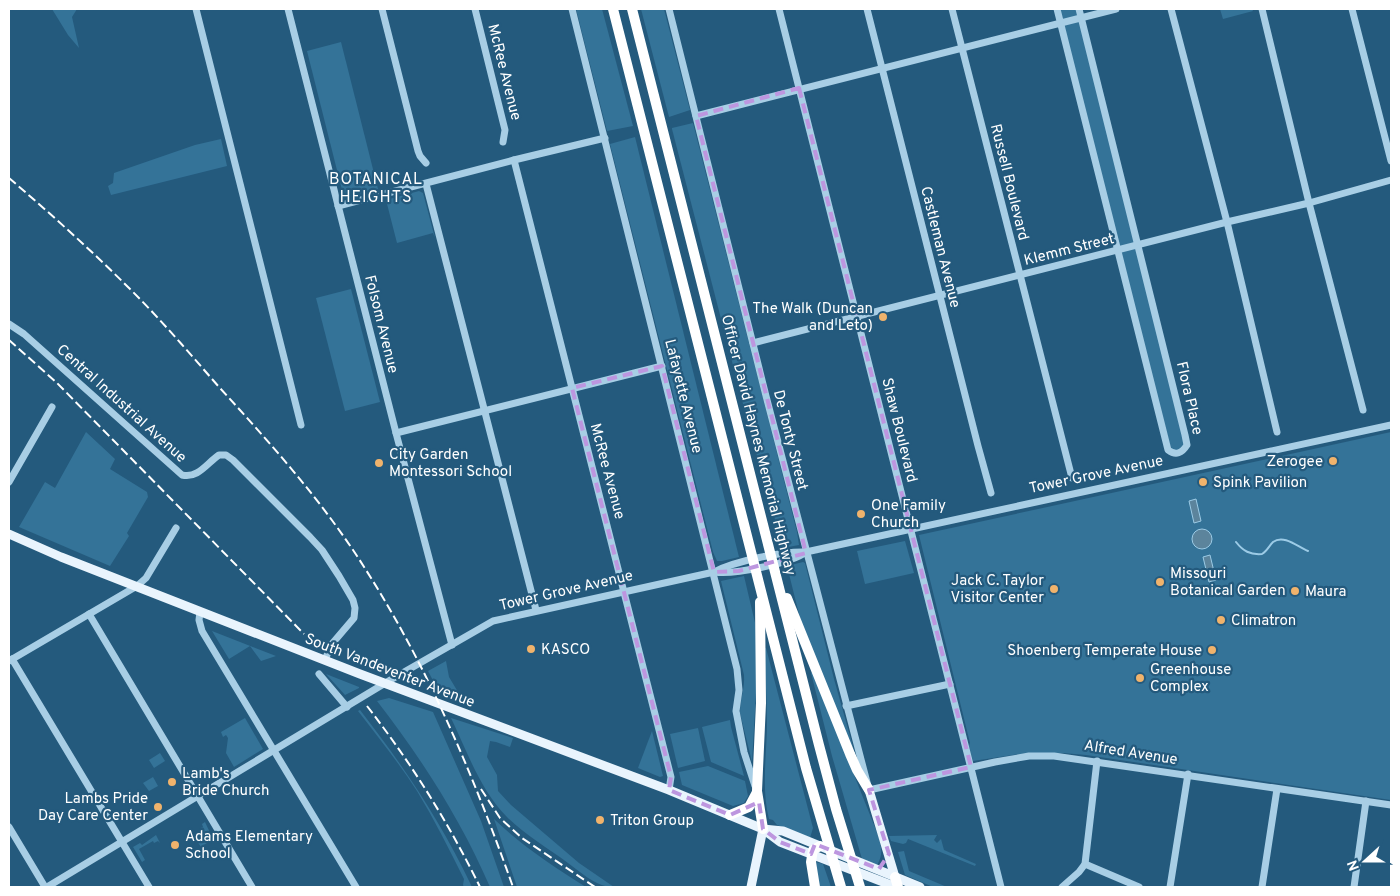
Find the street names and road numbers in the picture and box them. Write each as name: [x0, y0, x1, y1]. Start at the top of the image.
street label: McRee Avenue: [482, 22, 525, 123]
street label: Russell Boulevard: [985, 122, 1032, 243]
street label: Castleman Avenue: [915, 185, 964, 310]
street label: Klemm Street: [1022, 230, 1117, 271]
street label: Folsom Avenue: [359, 273, 402, 375]
street label: Officer David Haynes Memorial Highway: [716, 313, 799, 578]
street label: Lafayette Avenue: [659, 337, 706, 455]
street label: Central Industrial Avenue: [52, 341, 190, 468]
street label: Flora Place: [1171, 360, 1206, 437]
street label: Shaw Boulevard: [876, 376, 921, 485]
street label: De Tonty Street: [768, 388, 811, 493]
street label: McRee Avenue: [585, 421, 628, 522]
street label: Tower Grove Avenue: [1028, 452, 1165, 499]
street label: Tower Grove Avenue: [498, 567, 635, 616]
street label: South Vandeventer Avenue: [302, 630, 477, 713]
street label: Alfred Avenue: [1083, 737, 1179, 770]

